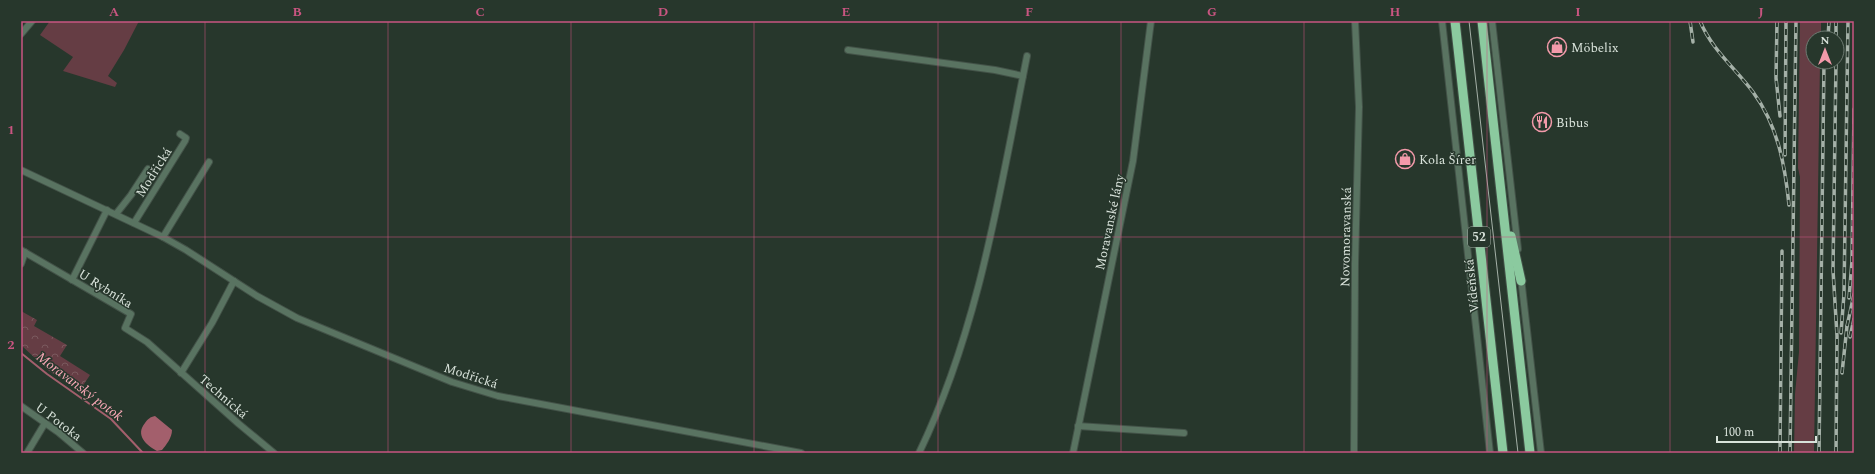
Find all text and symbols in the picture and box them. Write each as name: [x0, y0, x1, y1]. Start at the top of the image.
text: A: [109, 2, 119, 22]
text: B: [292, 2, 302, 22]
text: C: [475, 2, 485, 22]
text: D: [658, 2, 668, 22]
text: E: [842, 2, 851, 22]
text: F: [1025, 2, 1033, 22]
text: G: [1207, 2, 1217, 22]
text: H: [1390, 2, 1401, 22]
text: I: [1575, 2, 1581, 22]
text: J: [1758, 2, 1764, 22]
north arrow: [1805, 30, 1845, 70]
text: N: [1821, 32, 1830, 49]
shop icon: Möbelix: [1546, 36, 1568, 58]
place label: Möbelix: [1571, 38, 1619, 58]
restaurant icon: Bibus: [1531, 111, 1553, 133]
place label: Bibus: [1556, 113, 1589, 133]
text: 1: [7, 120, 15, 140]
street label: Modřická: [131, 143, 177, 201]
shop icon: Kola Šírer: [1394, 148, 1416, 170]
place label: Kola Šírer: [1419, 150, 1476, 170]
street label: Moravanské lány: [1090, 172, 1130, 272]
street label: Novomoravanská: [1335, 186, 1357, 287]
road number: 52: [1468, 227, 1490, 247]
street label: Vídeňská: [1459, 257, 1485, 314]
street label: U Rybníka: [74, 264, 137, 314]
text: 2: [7, 335, 15, 355]
water label: Moravanský potok: [32, 346, 128, 427]
street label: Modřická: [441, 358, 501, 394]
street label: Technická: [194, 370, 253, 424]
street label: U Potoka: [31, 398, 86, 446]
scale bar: [1717, 418, 1816, 444]
text: 100 m: [1723, 423, 1754, 442]

